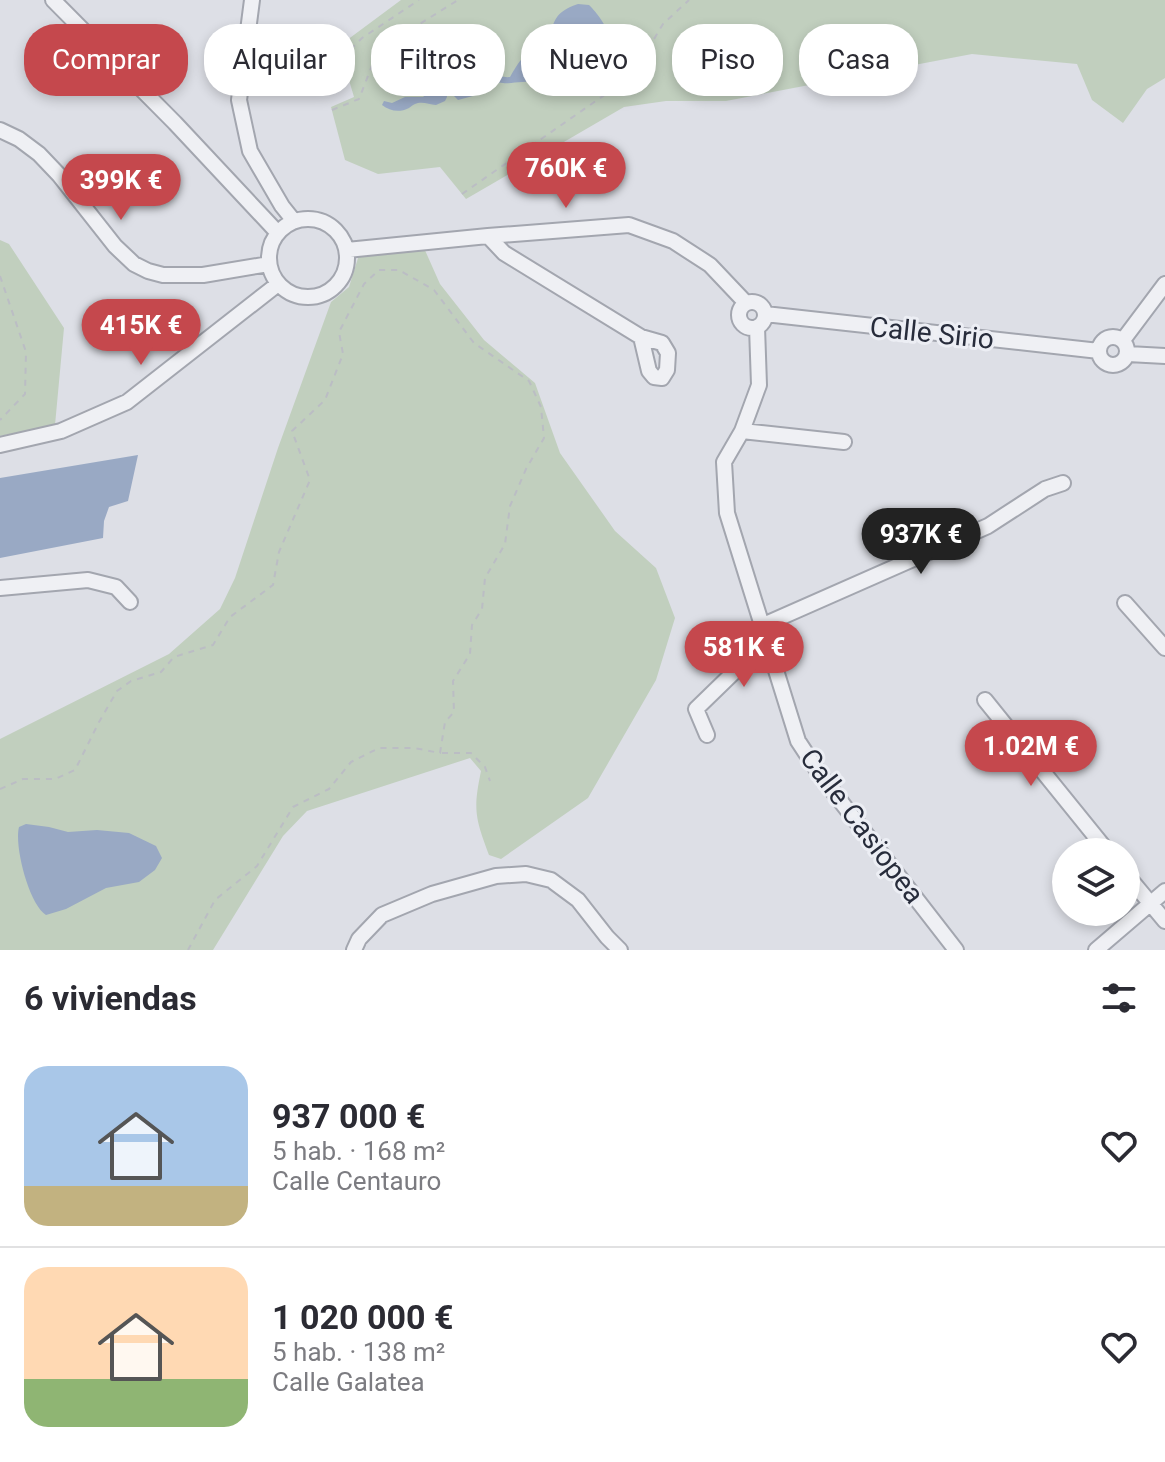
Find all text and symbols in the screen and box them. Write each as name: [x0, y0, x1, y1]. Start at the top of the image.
chip: Comprar: [24, 24, 188, 96]
chip: Alquilar: [204, 24, 355, 96]
chip: Filtros: [371, 24, 505, 96]
chip: Nuevo: [521, 24, 656, 96]
chip: Piso: [672, 24, 783, 96]
chip: Casa: [799, 24, 918, 96]
pin: 760K €: [501, 142, 631, 210]
text: 760K €: [525, 153, 607, 183]
pin: 399K €: [56, 154, 186, 222]
text: 399K €: [80, 165, 162, 195]
pin: 415K €: [76, 299, 206, 367]
text: 415K €: [100, 310, 182, 340]
street label: Calle Sirio: [868, 310, 996, 356]
pin: 937K €: [856, 508, 986, 576]
text: 937K €: [880, 519, 962, 549]
pin: 581K €: [679, 621, 809, 689]
text: 581K €: [703, 632, 785, 662]
pin: 1.02M €: [957, 720, 1105, 788]
text: 1.02M €: [983, 731, 1079, 761]
street label: Calle Casiopea: [793, 742, 931, 910]
map controls: [1052, 838, 1140, 926]
button: layers: [1052, 838, 1140, 926]
icon: filters: [1097, 976, 1141, 1020]
text: 6 viviendas: [24, 978, 197, 1018]
text: 937 000 €: [272, 1096, 425, 1136]
icon: home: [88, 1098, 184, 1194]
icon: heart: [1097, 1124, 1141, 1168]
text: 5 hab. · 168 m²: [272, 1136, 445, 1166]
text: Calle Centauro: [272, 1166, 441, 1196]
text: 1 020 000 €: [272, 1297, 453, 1337]
icon: home: [88, 1299, 184, 1395]
icon: heart: [1097, 1325, 1141, 1369]
text: 5 hab. · 138 m²: [272, 1337, 445, 1367]
text: Calle Galatea: [272, 1367, 425, 1397]

